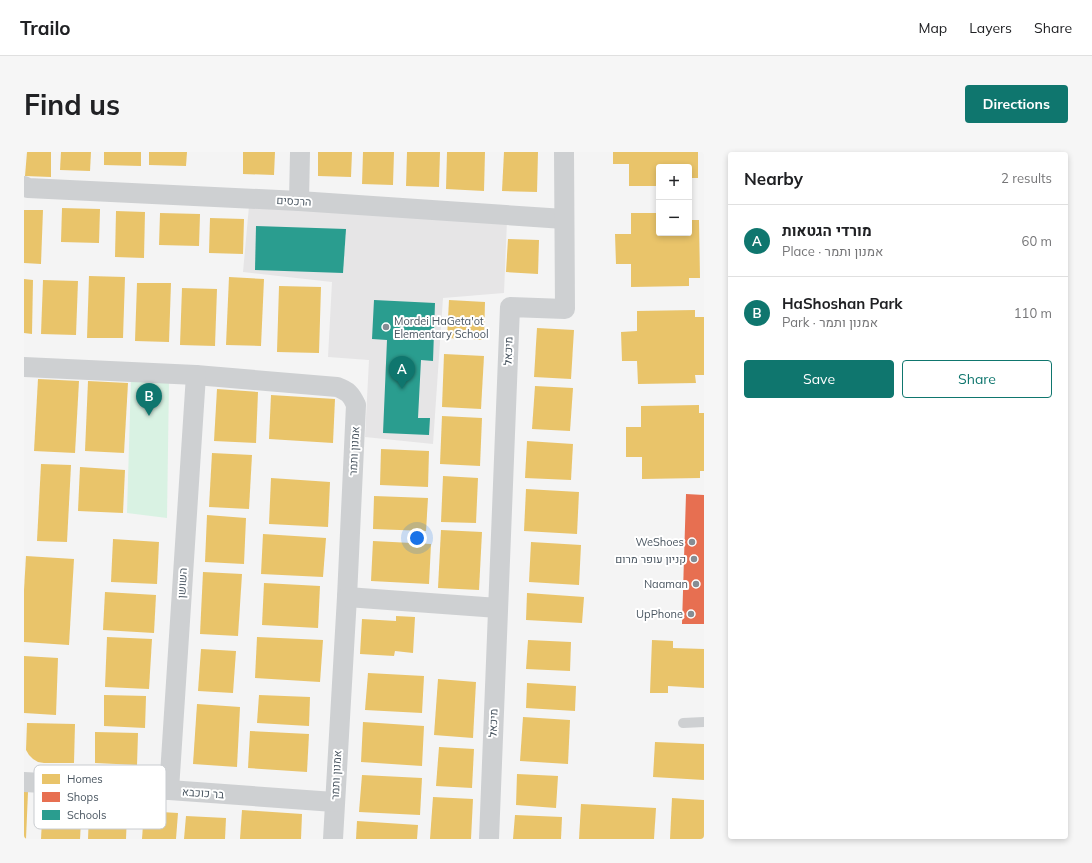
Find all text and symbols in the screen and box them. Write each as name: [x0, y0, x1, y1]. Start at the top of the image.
text: Trailo: [20, 16, 71, 40]
text: Map: [918, 19, 947, 37]
text: Layers: [969, 19, 1012, 37]
text: Share: [1034, 19, 1072, 37]
button: Directions: [965, 85, 1068, 123]
text: Find us: [24, 87, 120, 122]
map controls: [656, 164, 692, 236]
button: +: [656, 164, 692, 200]
text: Nearby: [744, 168, 803, 189]
text: 2 results: [1001, 170, 1052, 186]
street label: הרכסים: [276, 193, 312, 209]
button: −: [656, 200, 692, 236]
text: מורדי הגטאות: [782, 221, 872, 240]
text: A: [752, 233, 762, 249]
text: 60 m: [1022, 233, 1052, 249]
text: Place · אמנון ותמר: [782, 243, 883, 259]
text: HaShoshan Park: [782, 294, 903, 313]
text: B: [753, 305, 761, 321]
text: 110 m: [1014, 305, 1052, 321]
place label: Mordei HaGeta'ot Elementary School: [394, 314, 489, 341]
text: Park · אמנון ותמר: [782, 314, 878, 330]
marker: Mordei HaGeta'ot Elementary School: [381, 322, 391, 332]
street label: מיכאל: [500, 336, 516, 366]
pin: A: [389, 356, 415, 389]
button: Save: [744, 360, 894, 398]
button: Share: [902, 360, 1052, 398]
pin: B: [136, 383, 162, 416]
street label: אמנון ותמר: [346, 426, 362, 476]
your location: [407, 528, 427, 548]
place label: WeShoes: [635, 535, 684, 549]
marker: WeShoes: [687, 537, 697, 547]
place label: קניון עופר מרום: [615, 552, 686, 566]
marker: קניון עופר מרום: [689, 554, 699, 564]
street label: השושן: [174, 567, 190, 599]
place label: Naaman: [644, 577, 688, 591]
marker: Naaman: [691, 579, 701, 589]
place label: UpPhone: [636, 607, 683, 621]
marker: UpPhone: [686, 609, 696, 619]
street label: מיכאל: [485, 708, 501, 738]
street label: אמנון ותמר: [328, 750, 344, 800]
legend: [34, 765, 166, 829]
text: Homes: [67, 772, 103, 786]
street label: בר כוכבא: [182, 785, 225, 801]
text: Shops: [67, 790, 99, 804]
text: Schools: [67, 808, 106, 822]

